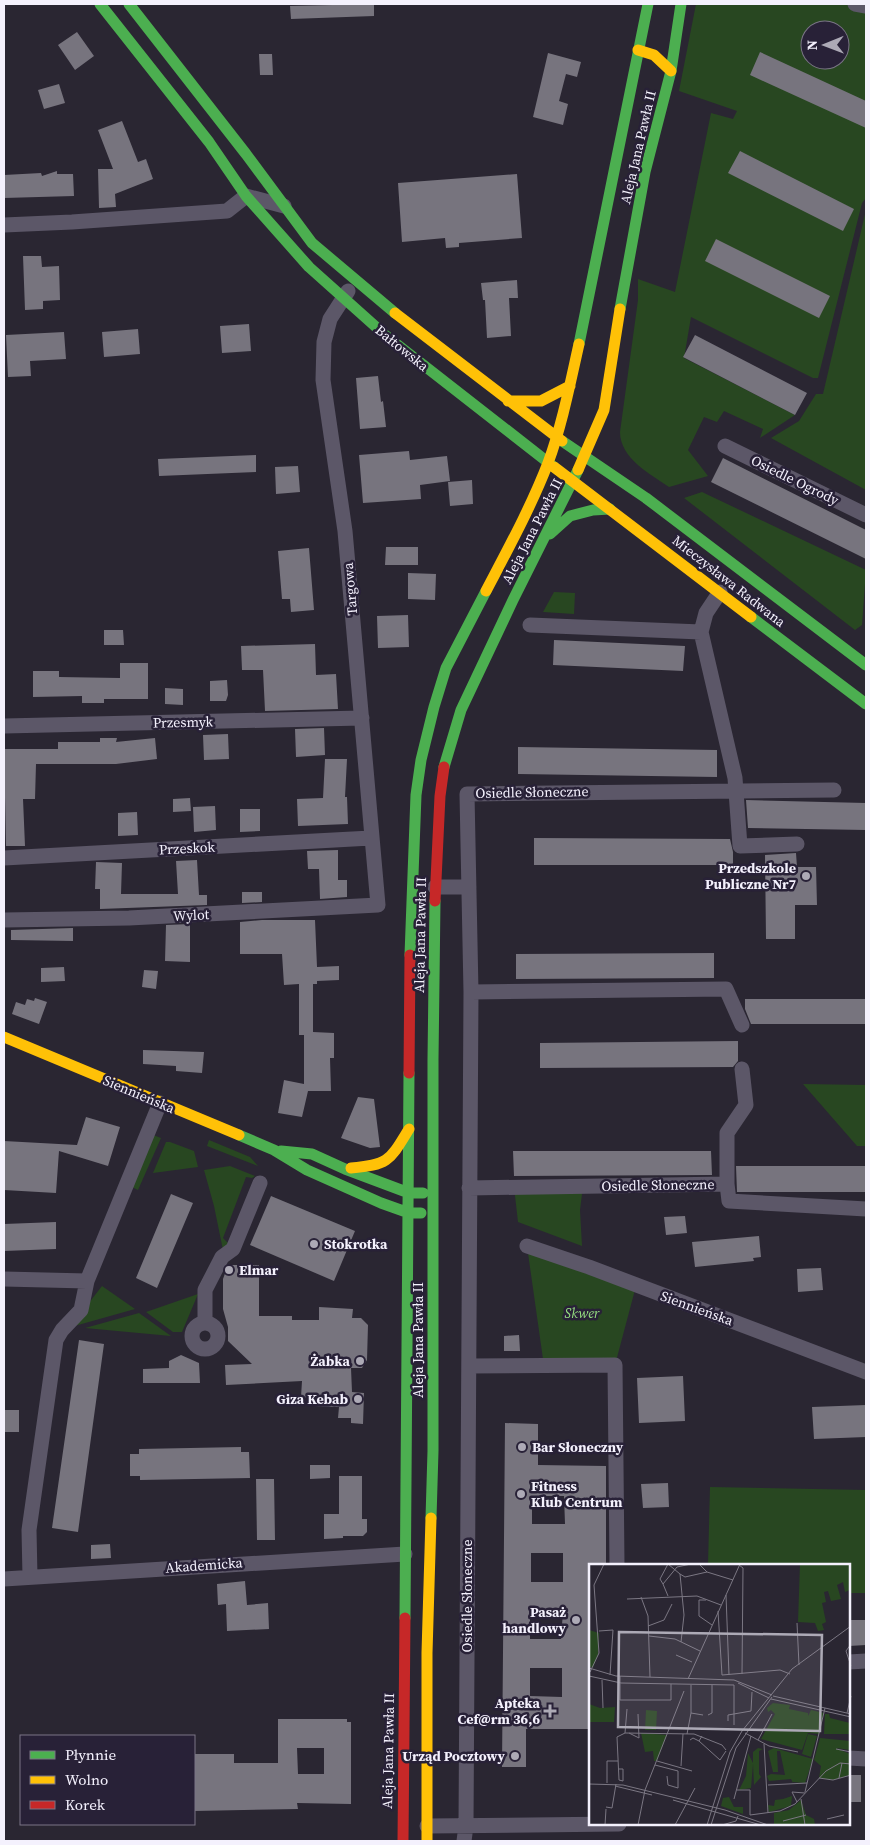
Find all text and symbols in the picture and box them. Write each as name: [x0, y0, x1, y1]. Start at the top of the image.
north arrow: [800, 20, 850, 70]
text: N: [802, 40, 822, 51]
street label: Aleja Jana Pawła II: [615, 88, 661, 206]
street label: Bałtowska: [371, 320, 434, 376]
street label: Osiedle Ogrody: [748, 450, 843, 510]
street label: Aleja Jana Pawła II: [497, 475, 567, 587]
street label: Mieczysława Radwana: [668, 530, 791, 632]
street label: Targowa: [338, 561, 362, 616]
street label: Przesmyk: [153, 711, 214, 733]
street label: Osiedle Słoneczne: [475, 781, 589, 803]
street label: Przeskok: [158, 837, 216, 859]
place label: Przedszkole Publiczne Nr7: [705, 858, 796, 894]
marker: Przedszkole Publiczne Nr7: [800, 870, 812, 882]
street label: Aleja Jana Pawła II: [409, 877, 431, 993]
street label: Wylot: [172, 904, 210, 926]
street label: Siennieńska: [100, 1070, 179, 1118]
street label: Osiedle Słoneczne: [601, 1174, 715, 1196]
place label: Stokrotka: [324, 1234, 388, 1254]
marker: Stokrotka: [308, 1238, 320, 1250]
place label: Elmar: [239, 1260, 279, 1280]
marker: Elmar: [223, 1264, 235, 1276]
street label: Aleja Jana Pawła II: [408, 1282, 428, 1398]
street label: Siennieńska: [658, 1286, 737, 1331]
park label: Skwer: [565, 1303, 600, 1323]
place label: Żabka: [310, 1351, 351, 1371]
marker: Żabka: [354, 1355, 366, 1367]
place label: Giza Kebab: [276, 1389, 348, 1409]
marker: Giza Kebab: [352, 1393, 364, 1405]
place label: Bar Słoneczny: [532, 1437, 624, 1457]
marker: Bar Słoneczny: [516, 1441, 528, 1453]
place label: Fitness Klub Centrum: [531, 1476, 623, 1512]
marker: Fitness Klub Centrum: [515, 1488, 527, 1500]
street label: Osiedle Słoneczne: [457, 1539, 477, 1653]
street label: Akademicka: [165, 1552, 244, 1578]
inset map: [589, 1564, 850, 1825]
place label: Pasaż handlowy: [502, 1602, 567, 1638]
marker: Pasaż handlowy: [570, 1614, 582, 1626]
street label: Aleja Jana Pawła II: [377, 1693, 399, 1809]
place label: Apteka Cef@rm 36,6: [457, 1693, 541, 1729]
marker: Apteka Cef@rm 36,6: [544, 1705, 556, 1717]
legend: [20, 1735, 195, 1825]
text: Płynnie: [65, 1744, 116, 1765]
place label: Urząd Pocztowy: [402, 1746, 506, 1766]
marker: Urząd Pocztowy: [509, 1750, 521, 1762]
text: Wolno: [65, 1769, 108, 1790]
text: Korek: [65, 1794, 106, 1815]

